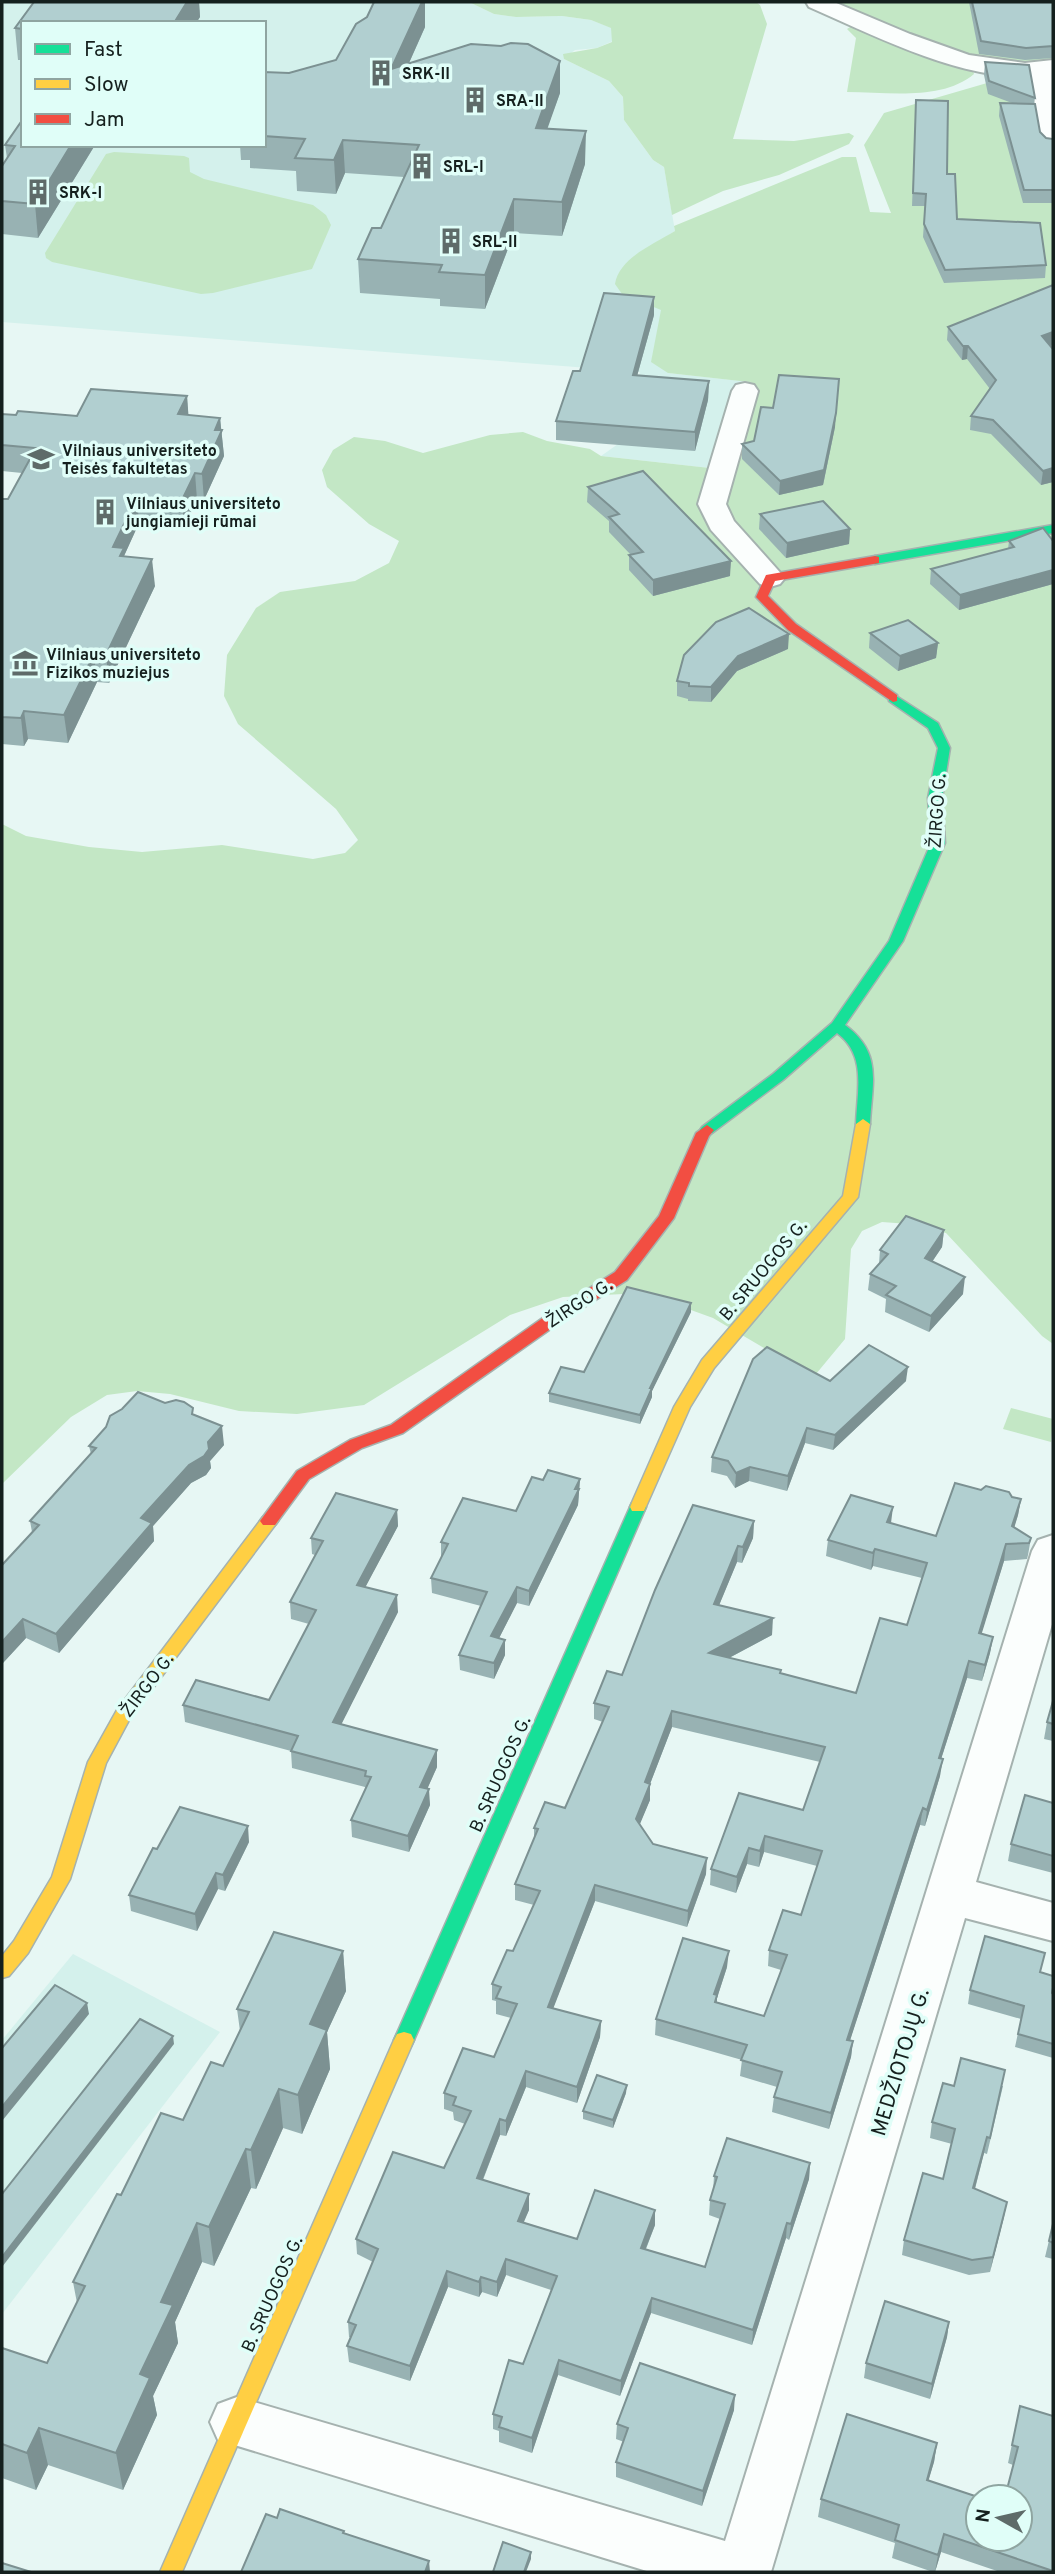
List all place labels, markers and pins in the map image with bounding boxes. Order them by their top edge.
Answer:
building icon: SRK-II [366,58,396,88]
place label: SRK-II [402,65,450,85]
building icon: SRA-II [460,85,490,115]
place label: SRA-II [496,92,544,112]
building icon: SRL-I [407,151,437,181]
place label: SRL-I [443,158,484,178]
building icon: SRK-I [23,177,53,207]
place label: SRK-I [59,184,102,204]
building icon: SRL-II [436,226,466,256]
place label: SRL-II [472,233,518,253]
place label: Vilniaus universiteto Teisės fakultetas [62,442,217,480]
school or university icon: Vilniaus universiteto Teisės fakultetas [26,444,56,474]
place label: Vilniaus universiteto jungiamieji rūmai [125,495,281,533]
building icon: Vilniaus universiteto jungiamieji rūmai [90,497,120,527]
place label: Vilniaus universiteto Fizikos muziejus [46,646,201,684]
museum icon: Vilniaus universiteto Fizikos muziejus [10,648,40,678]

